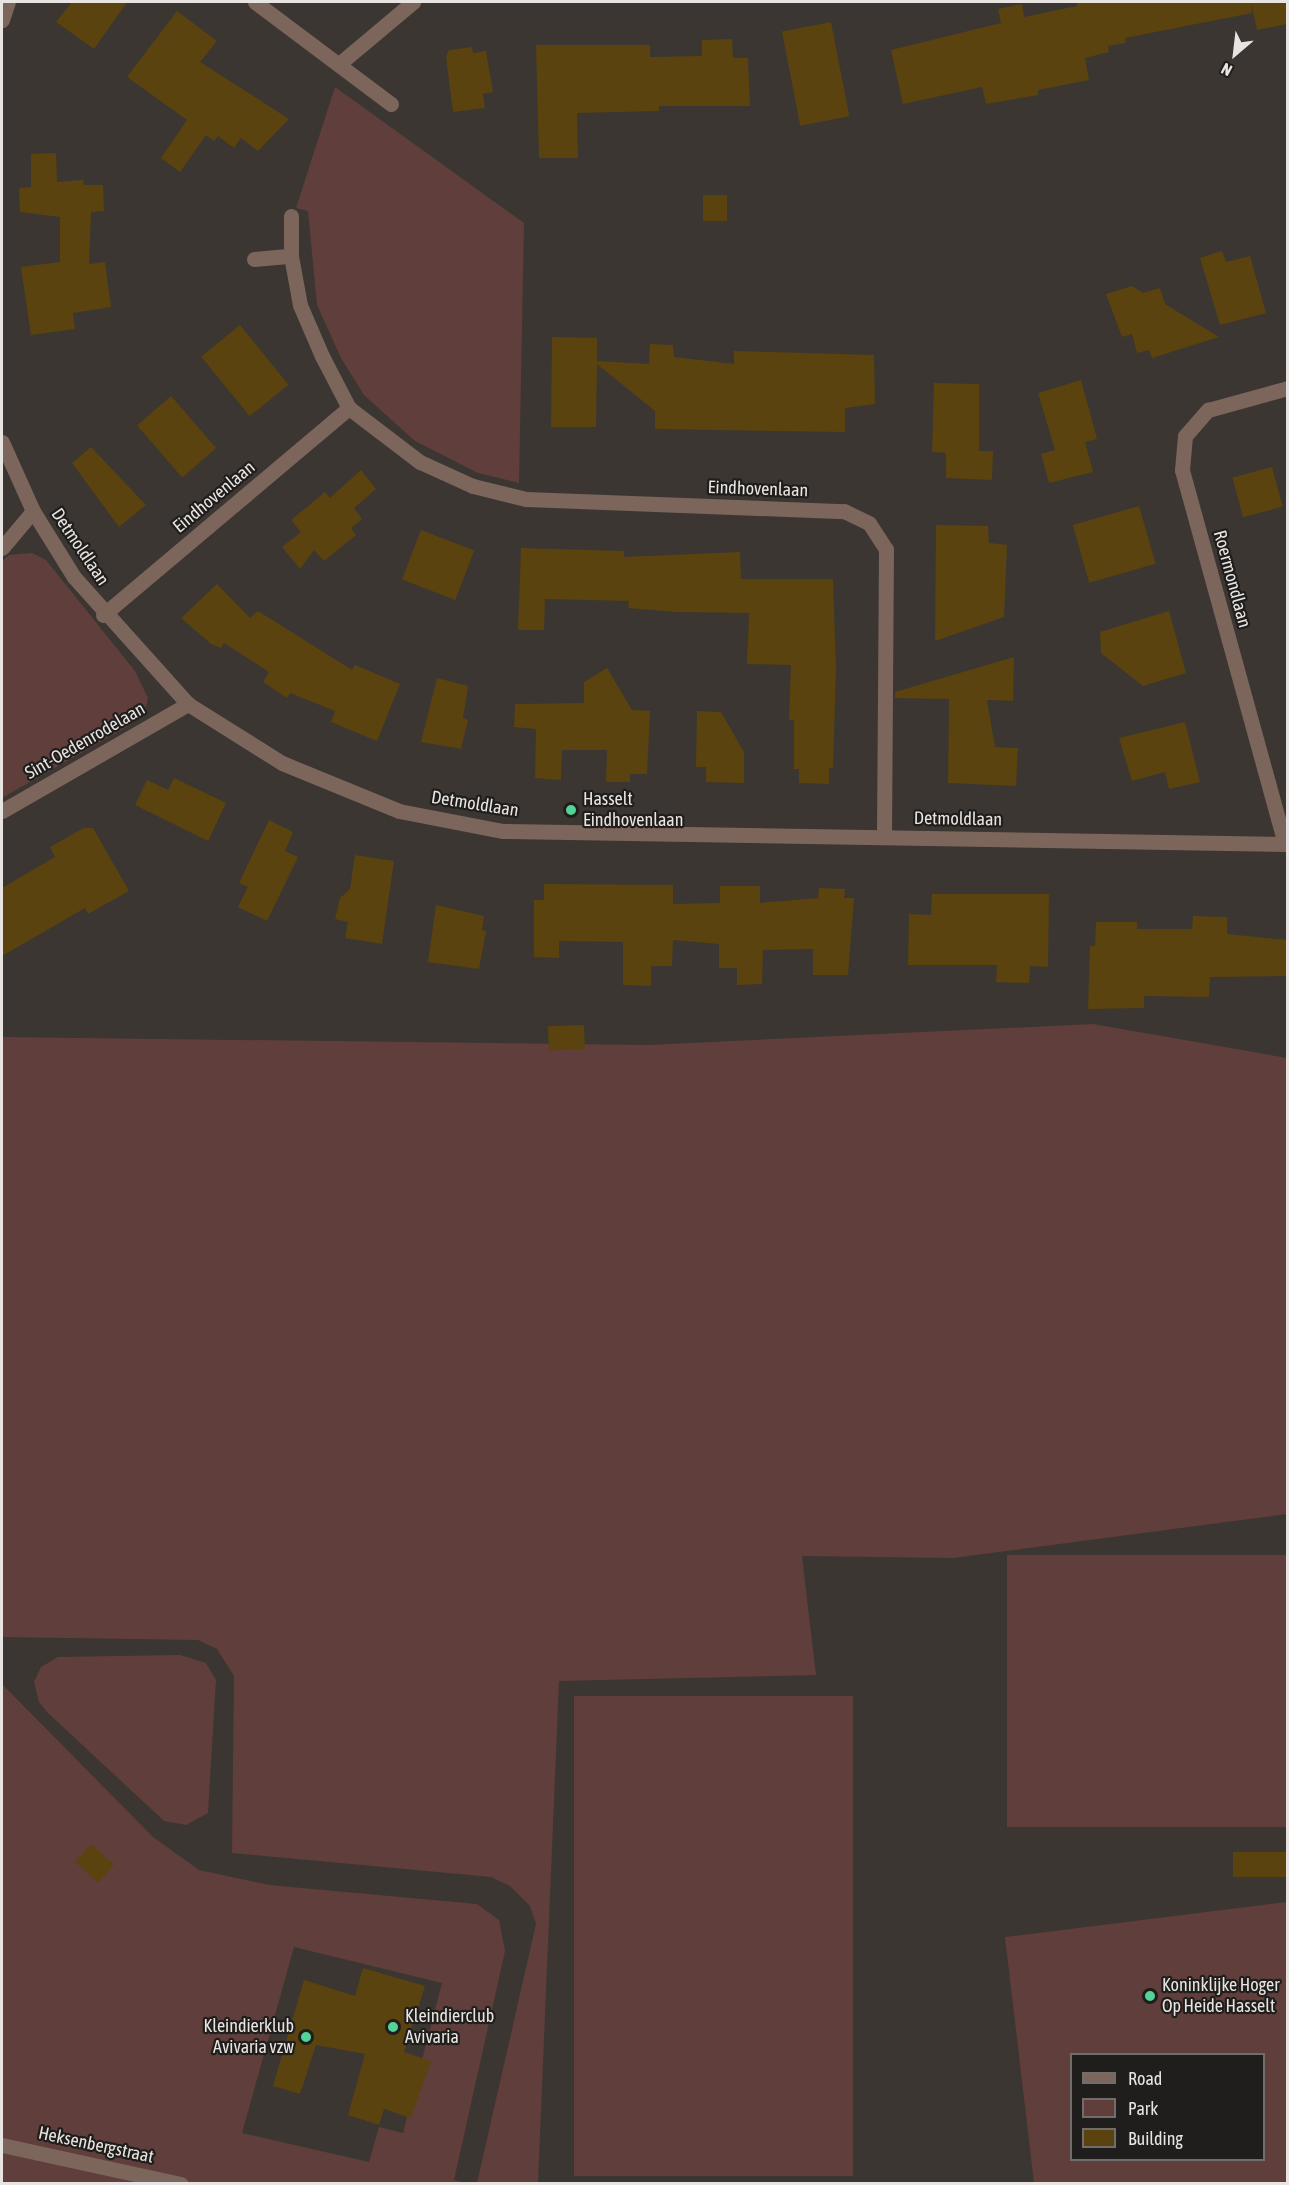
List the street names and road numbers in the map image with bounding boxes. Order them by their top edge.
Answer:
street label: Eindhovenlaan [169,456,259,538]
street label: Eindhovenlaan [707,476,809,502]
street label: Detmoldlaan [46,504,114,590]
street label: Roermondlaan [1209,528,1255,630]
street label: Sint-Oedenrodelaan [21,698,149,784]
street label: Detmoldlaan [430,786,520,822]
street label: Detmoldlaan [914,807,1002,831]
street label: Heksenbergstraat [36,2122,156,2168]

